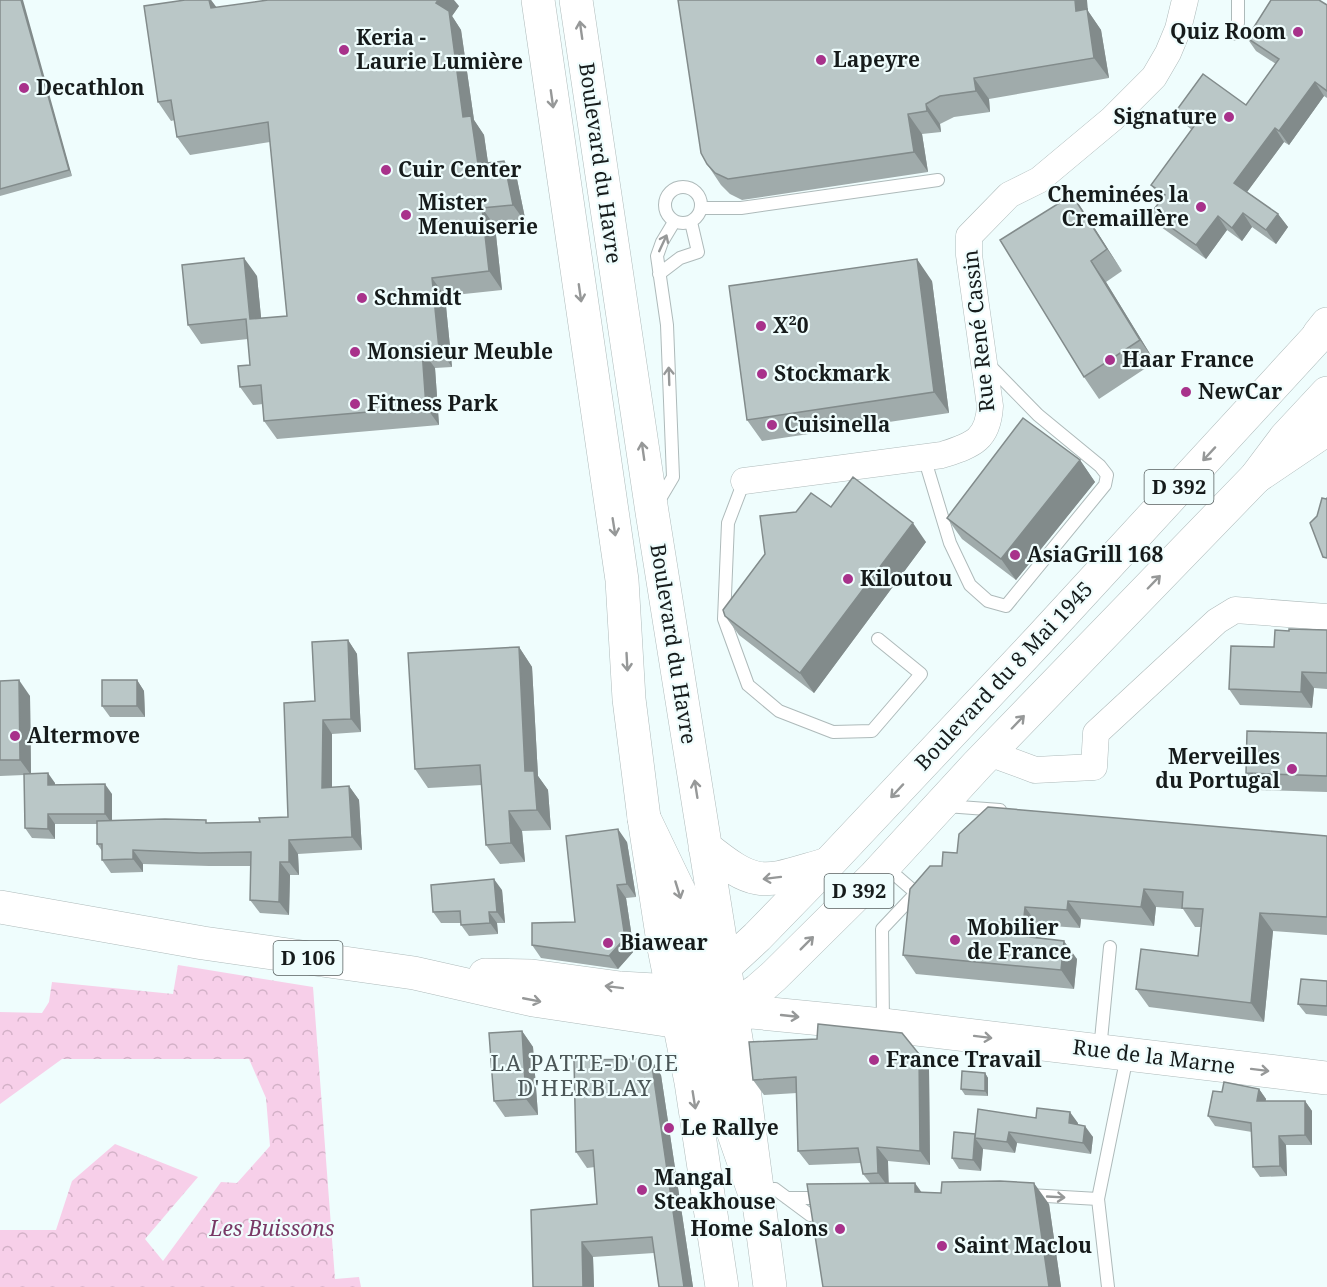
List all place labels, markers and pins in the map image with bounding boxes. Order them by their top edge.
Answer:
place label: Quiz Room [1170,17,1286,45]
place label: Keria - Laurie Lumière [356,23,523,75]
marker: Quiz Room [1291,25,1305,39]
marker: Keria - Laurie Lumière [337,43,351,57]
place label: Lapeyre [833,45,920,73]
marker: Lapeyre [814,53,828,67]
place label: Decathlon [36,73,145,101]
marker: Decathlon [17,81,31,95]
place label: Signature [1114,102,1217,130]
marker: Signature [1222,110,1236,124]
place label: Cuir Center [398,155,521,183]
marker: Cuir Center [379,163,393,177]
place label: Cheminées la Cremaillère [1047,180,1189,232]
place label: Mister Menuiserie [418,188,538,240]
marker: Cheminées la Cremaillère [1194,200,1208,214]
marker: Mister Menuiserie [399,208,413,222]
place label: Schmidt [374,283,462,311]
marker: Schmidt [355,291,369,305]
place label: X²0 [773,311,809,339]
marker: X²0 [754,319,768,333]
place label: Monsieur Meuble [367,337,553,365]
marker: Monsieur Meuble [348,345,362,359]
place label: Haar France [1122,345,1254,373]
marker: Haar France [1103,353,1117,367]
place label: Stockmark [774,359,890,387]
marker: Stockmark [755,367,769,381]
place label: NewCar [1198,377,1282,405]
marker: NewCar [1179,385,1193,399]
place label: Fitness Park [367,389,499,417]
marker: Fitness Park [348,397,362,411]
place label: Cuisinella [784,410,890,438]
marker: Cuisinella [765,418,779,432]
place label: AsiaGrill 168 [1027,540,1163,568]
marker: AsiaGrill 168 [1008,548,1022,562]
place label: Kiloutou [860,564,953,592]
marker: Kiloutou [841,572,855,586]
place label: Altermove [27,721,140,749]
marker: Altermove [8,729,22,743]
place label: Merveilles du Portugal [1155,742,1281,794]
marker: Merveilles du Portugal [1285,762,1299,776]
place label: Mobilier de France [967,913,1071,965]
place label: Biawear [620,928,708,956]
marker: Mobilier de France [948,933,962,947]
marker: Biawear [601,936,615,950]
place label: France Travail [886,1045,1042,1073]
marker: France Travail [867,1053,881,1067]
place label: Le Rallye [681,1113,779,1141]
marker: Le Rallye [662,1121,676,1135]
place label: Mangal Steakhouse [654,1163,776,1215]
marker: Mangal Steakhouse [635,1183,649,1197]
place label: Home Salons [691,1214,828,1242]
marker: Home Salons [833,1222,847,1236]
place label: Saint Maclou [954,1231,1092,1259]
marker: Saint Maclou [935,1239,949,1253]

